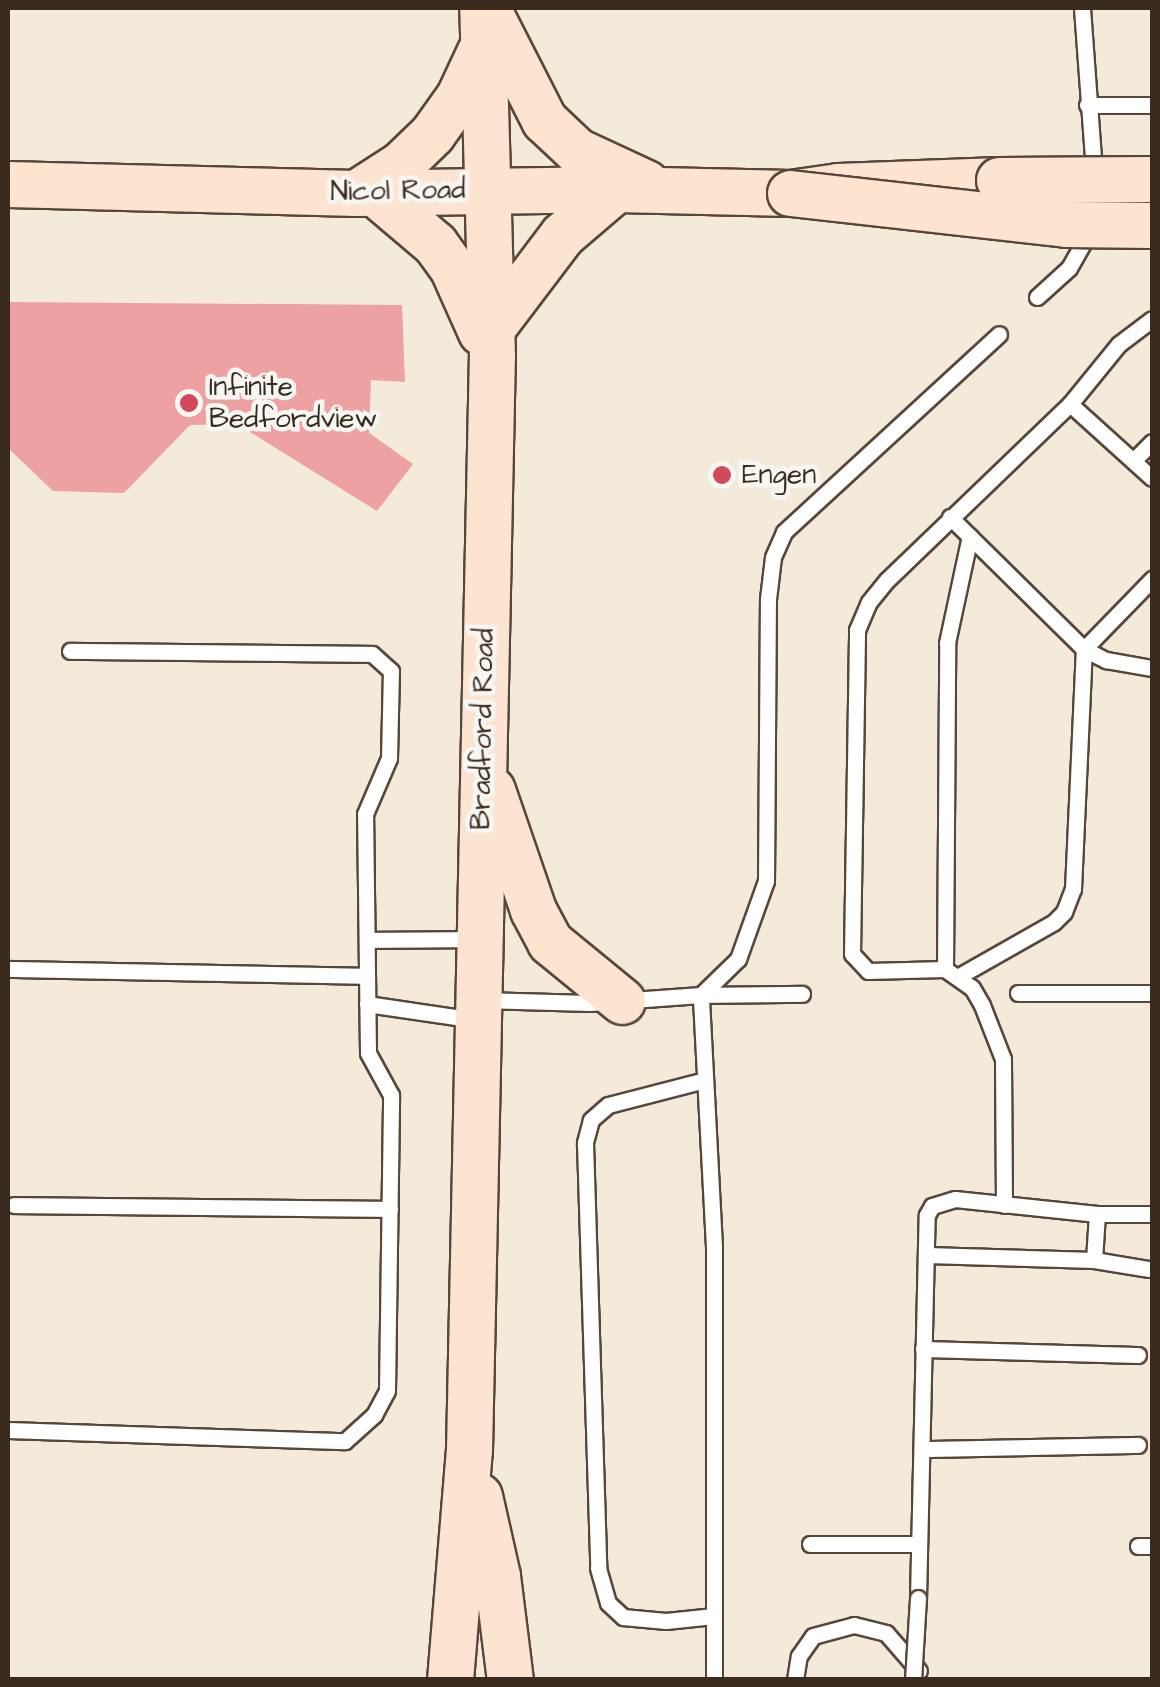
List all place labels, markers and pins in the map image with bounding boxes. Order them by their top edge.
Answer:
place label: Infinite Bedfordview [209,370,377,436]
marker: Infinite Bedfordview [178,392,200,414]
place label: Engen [742,458,816,492]
marker: Engen [711,464,733,486]

